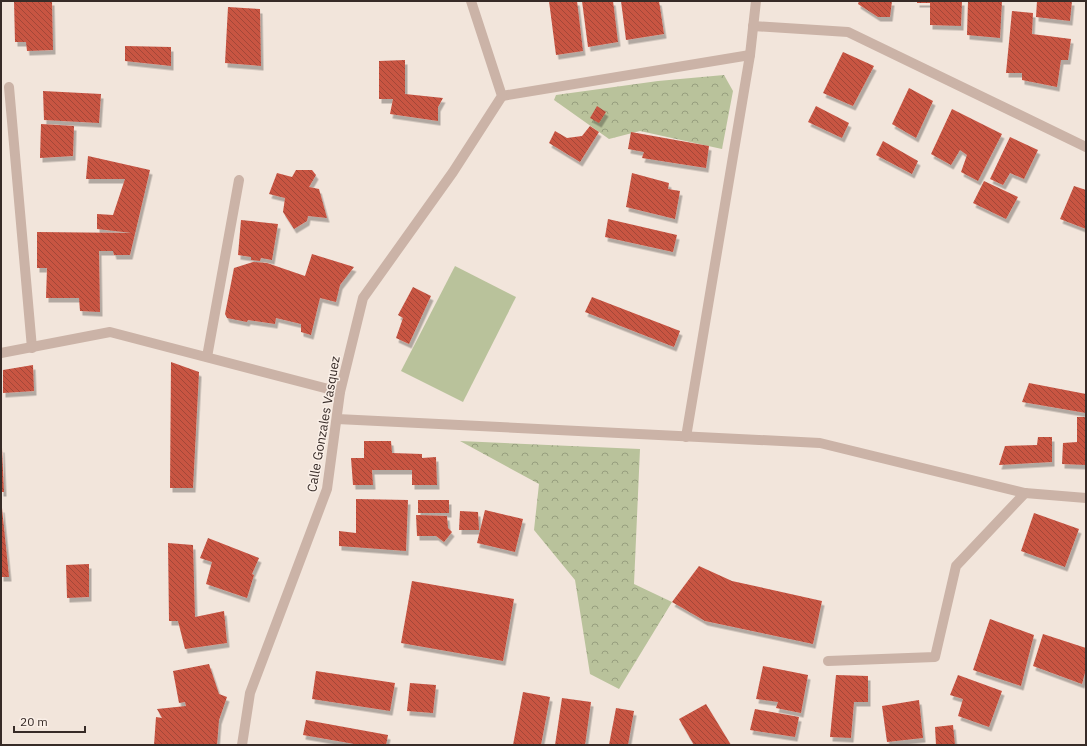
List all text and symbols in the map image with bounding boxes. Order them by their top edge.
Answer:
street label: Calle Gonzales Vasquez [303,355,344,493]
scale bar [14,708,85,734]
text: 20 m [20,714,48,729]

